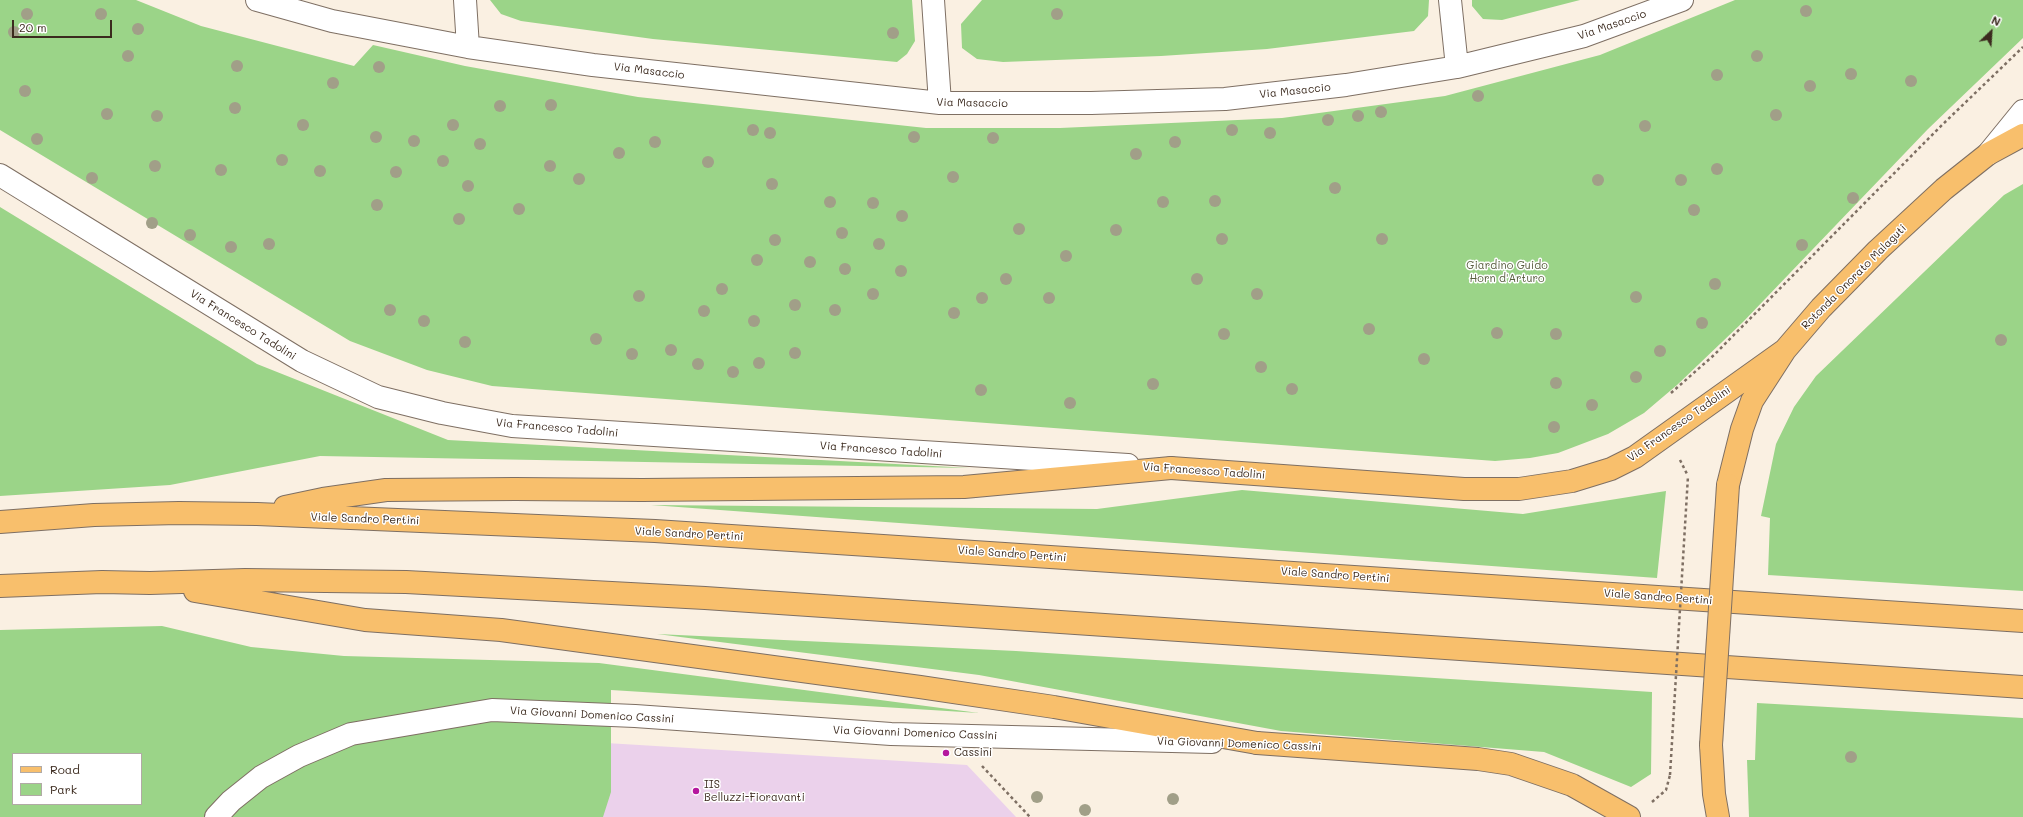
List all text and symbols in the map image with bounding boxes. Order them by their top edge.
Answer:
street label: Via Masaccio [1576,7,1648,43]
scale bar [14,12,114,38]
north arrow [1971,12,2011,52]
text: N [1989,12,2003,29]
text: 20 m [19,19,47,35]
street label: Via Masaccio [613,60,685,82]
street label: Via Masaccio [1259,81,1331,101]
street label: Via Masaccio [936,96,1008,110]
street label: Rotonda Onorato Malaguti [1799,222,1909,332]
park label: Giardino Guido Horn d'Arturo [1466,259,1548,285]
street label: Via Francesco Tadolini [188,287,298,363]
street label: Via Francesco Tadolini [1625,383,1733,465]
street label: Via Francesco Tadolini [495,416,619,440]
street label: Via Francesco Tadolini [819,439,943,461]
street label: Via Francesco Tadolini [1142,460,1266,482]
street label: Viale Sandro Pertini [310,511,420,527]
street label: Viale Sandro Pertini [634,525,744,543]
street label: Viale Sandro Pertini [957,544,1067,564]
street label: Viale Sandro Pertini [1280,565,1390,585]
street label: Viale Sandro Pertini [1603,587,1713,607]
street label: Via Giovanni Domenico Cassini [510,704,674,726]
street label: Via Giovanni Domenico Cassini [833,724,997,742]
street label: Via Giovanni Domenico Cassini [1157,735,1321,753]
place label: Cassini [954,746,992,760]
marker: Cassini [941,748,951,758]
legend [12,753,142,805]
text: Road [50,761,80,777]
place label: IIS Belluzzi-Fioravanti [704,778,805,804]
text: Park [50,781,77,797]
marker: IIS Belluzzi-Fioravanti [691,786,701,796]

